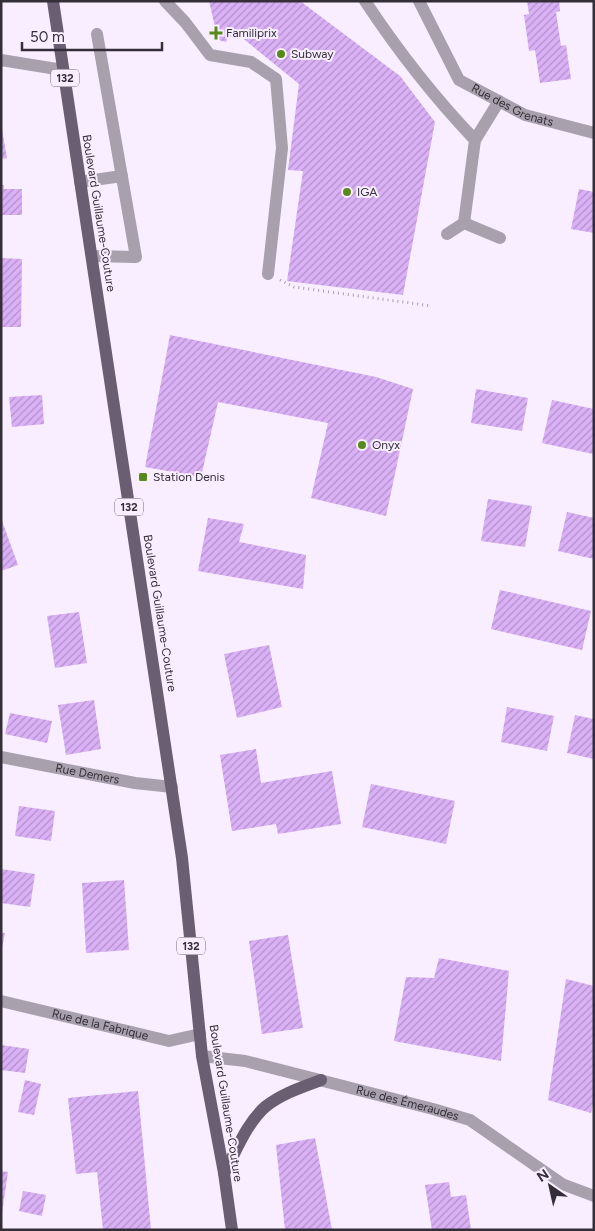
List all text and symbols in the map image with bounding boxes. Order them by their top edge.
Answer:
scale bar [22,20,162,52]
place label: Familiprix [226,26,277,40]
marker: Familiprix [210,27,222,39]
text: 50 m [30,28,65,46]
place label: Subway [291,47,334,61]
marker: Subway [275,48,287,60]
road number: 132 [51,70,79,86]
street label: Rue des Grenats [469,81,555,129]
street label: Boulevard Guillaume-Couture [80,133,118,293]
place label: IGA [357,185,377,199]
marker: IGA [341,186,353,198]
place label: Onyx [372,438,400,452]
marker: Onyx [356,439,368,451]
place label: Station Denis [153,470,225,484]
marker: Station Denis [137,471,149,483]
road number: 132 [115,498,143,516]
street label: Boulevard Guillaume-Couture [141,533,179,693]
street label: Rue Demers [54,761,121,787]
road number: 132 [177,938,205,954]
street label: Rue de la Fabrique [51,1006,150,1043]
street label: Boulevard Guillaume-Couture [207,1023,245,1183]
street label: Rue des Émeraudes [354,1083,461,1123]
north arrow [525,1161,575,1211]
text: N [534,1166,552,1186]

